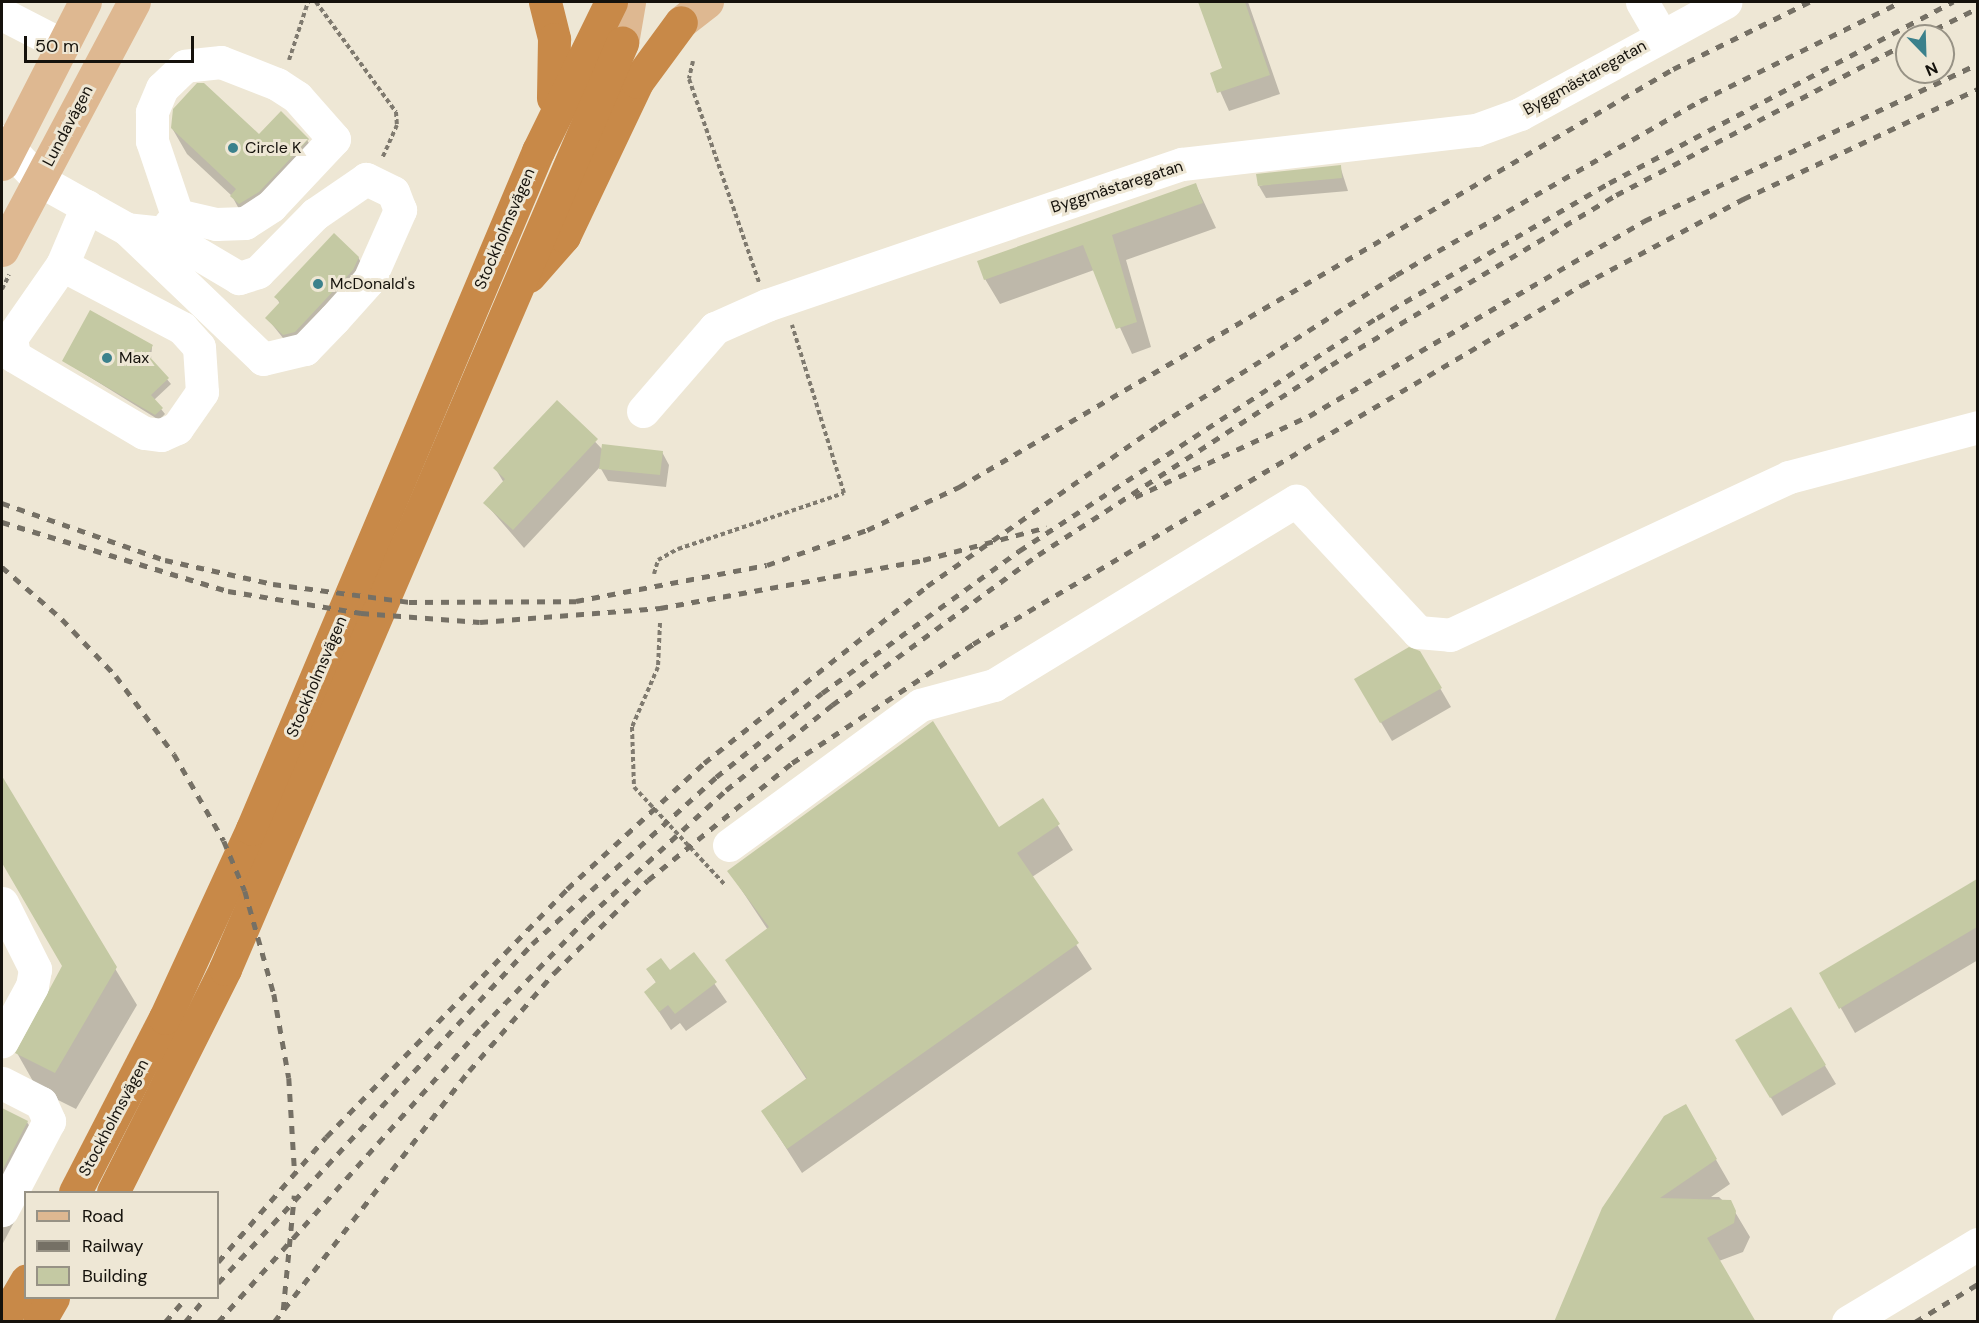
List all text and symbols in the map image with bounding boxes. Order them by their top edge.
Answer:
scale bar [27,24,196,62]
north arrow [1895,24,1955,84]
text: 50 m [35,34,79,58]
street label: Byggmästaregatan [1520,36,1650,120]
text: N [1922,57,1941,81]
street label: Lundavägen [39,82,97,170]
place label: Circle K [245,138,301,158]
marker: Circle K [226,141,240,155]
street label: Byggmästaregatan [1049,157,1185,217]
street label: Stockholmsvägen [471,166,539,292]
place label: McDonald's [330,274,415,294]
marker: McDonald's [311,277,325,291]
place label: Max [119,348,149,368]
marker: Max [100,351,114,365]
street label: Stockholmsvägen [283,614,351,740]
street label: Stockholmsvägen [75,1056,153,1180]
legend [24,1191,219,1299]
text: Road [82,1204,124,1228]
text: Railway [82,1234,144,1258]
text: Building [82,1264,147,1288]

